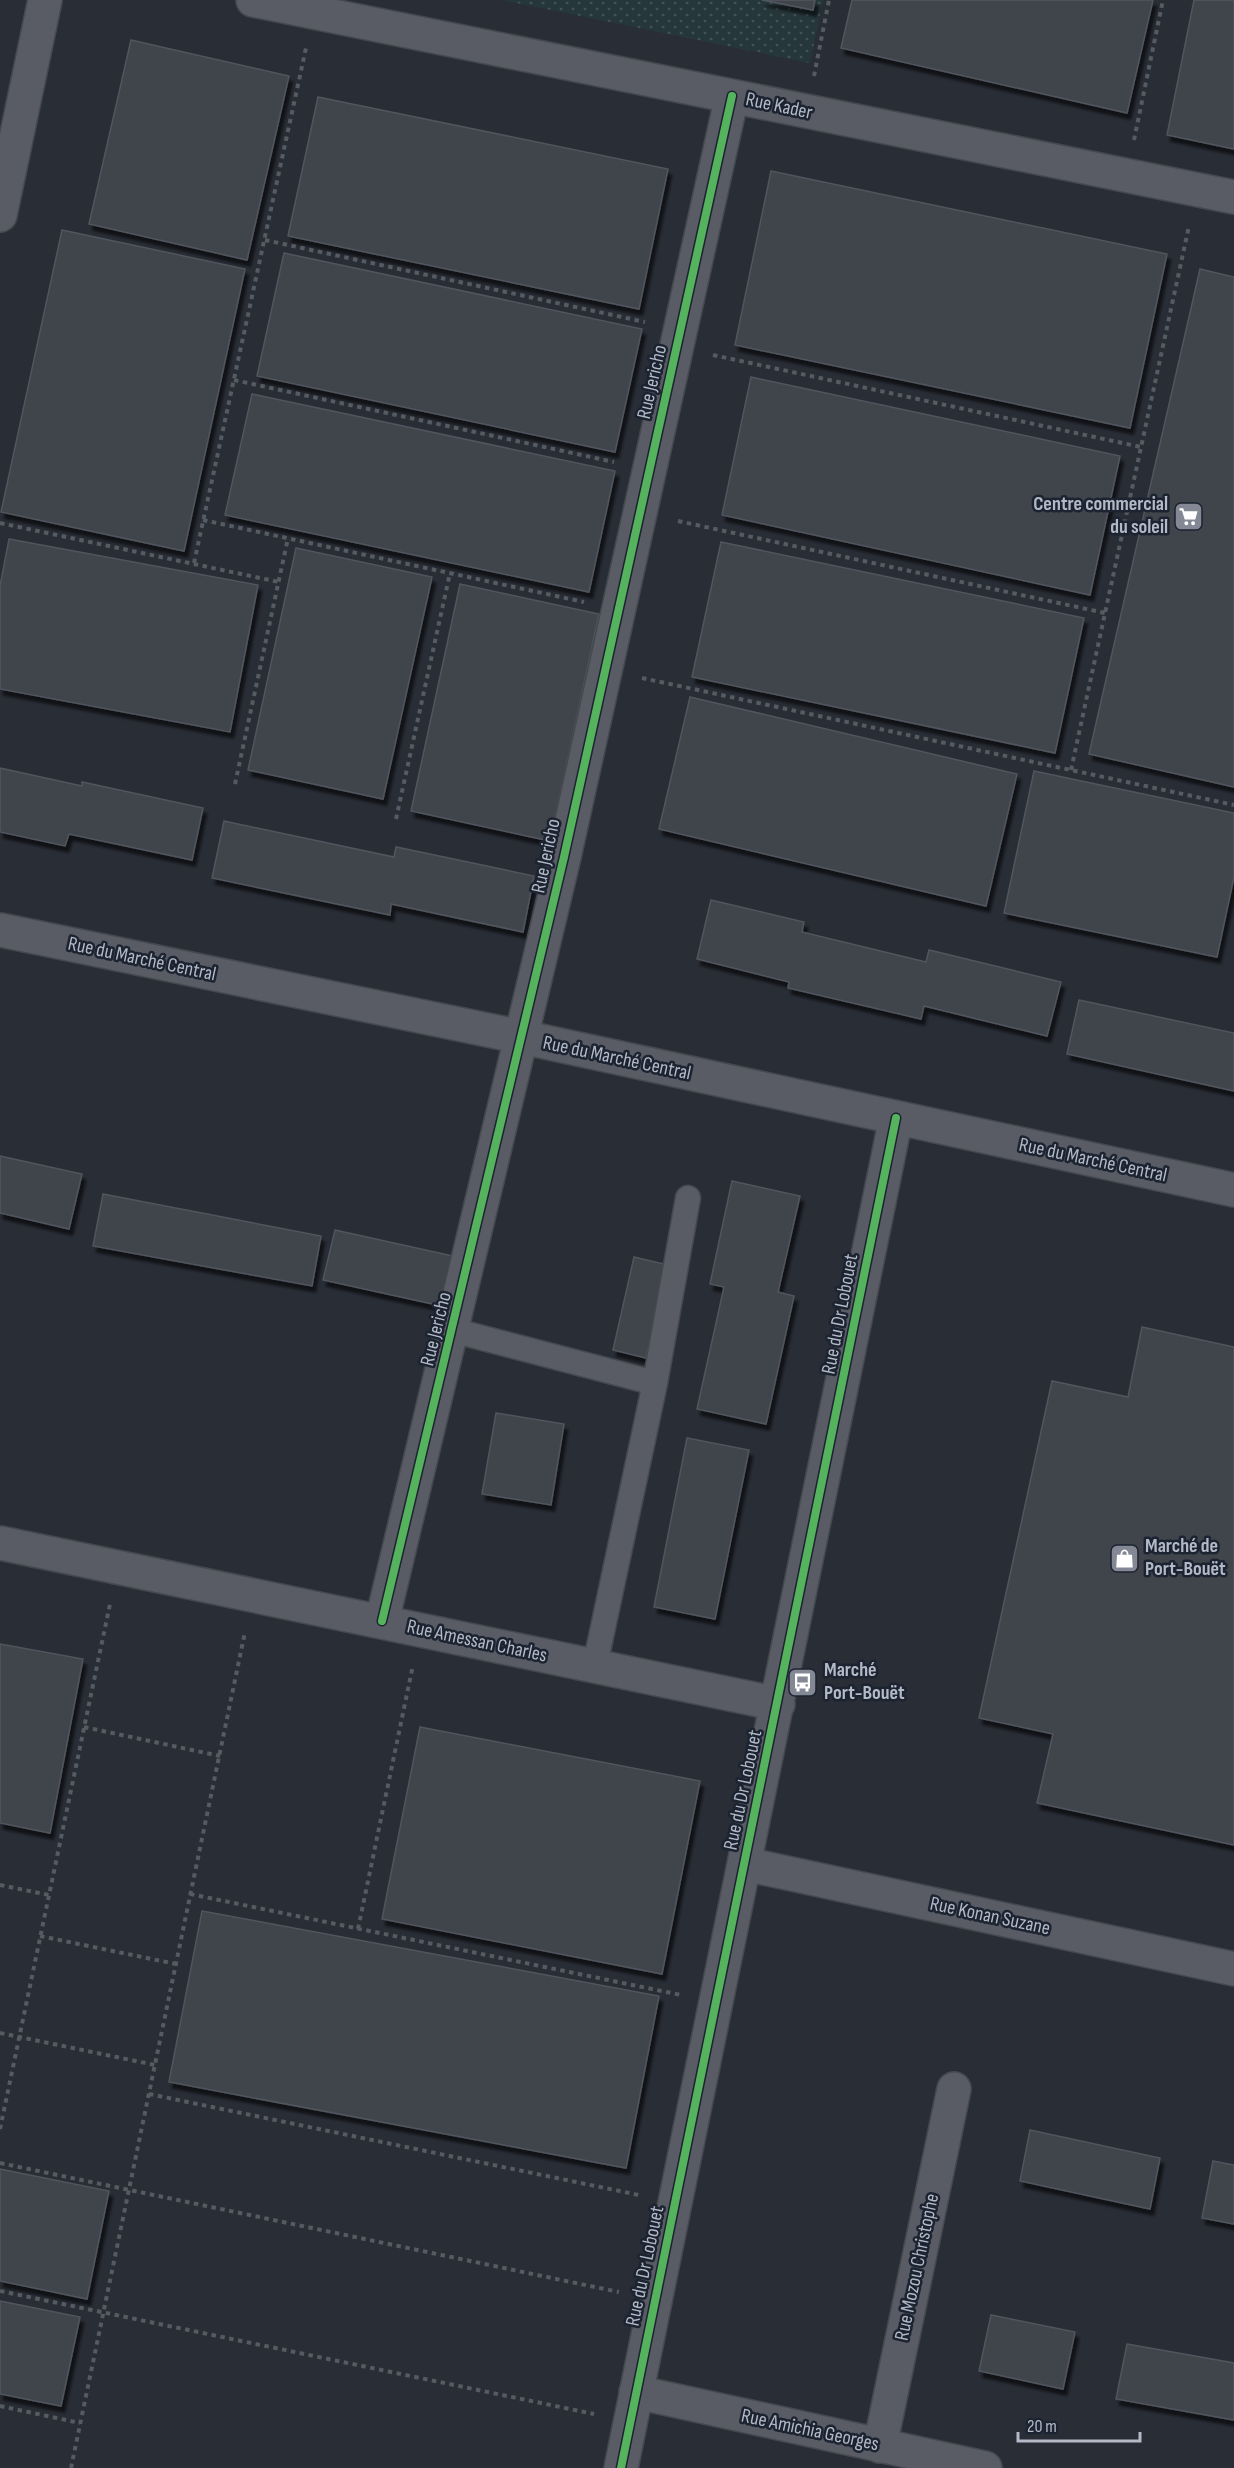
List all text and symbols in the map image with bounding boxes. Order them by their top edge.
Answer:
street label: Rue Kader [743,87,815,125]
street label: Rue Jericho [632,343,672,421]
place label: Centre commercial du soleil [1033,492,1168,539]
supermarket icon: Centre commercial du soleil [1173,500,1205,532]
street label: Rue Jericho [526,817,566,895]
street label: Rue du Marché Central [66,932,218,986]
street label: Rue du Marché Central [541,1031,693,1085]
street label: Rue du Marché Central [1017,1133,1169,1187]
street label: Rue du Dr Lobouet [817,1252,863,1376]
street label: Rue Jericho [415,1290,457,1368]
place label: Marché de Port-Bouët [1145,1534,1226,1581]
shop icon: Marché de Port-Bouët [1108,1542,1140,1574]
street label: Rue Amessan Charles [405,1614,549,1668]
place label: Marché Port-Bouët [824,1658,905,1705]
bus stop icon: Marché Port-Bouët [787,1666,819,1698]
street label: Rue du Dr Lobouet [719,1728,767,1852]
street label: Rue Konan Suzane [928,1892,1052,1940]
street label: Rue Mozou Christophe [890,2191,944,2343]
street label: Rue du Dr Lobouet [621,2204,669,2328]
street label: Rue Amichia Georges [739,2404,881,2456]
scale bar [1018,2405,1140,2443]
text: 20 m [1027,2416,1057,2437]

